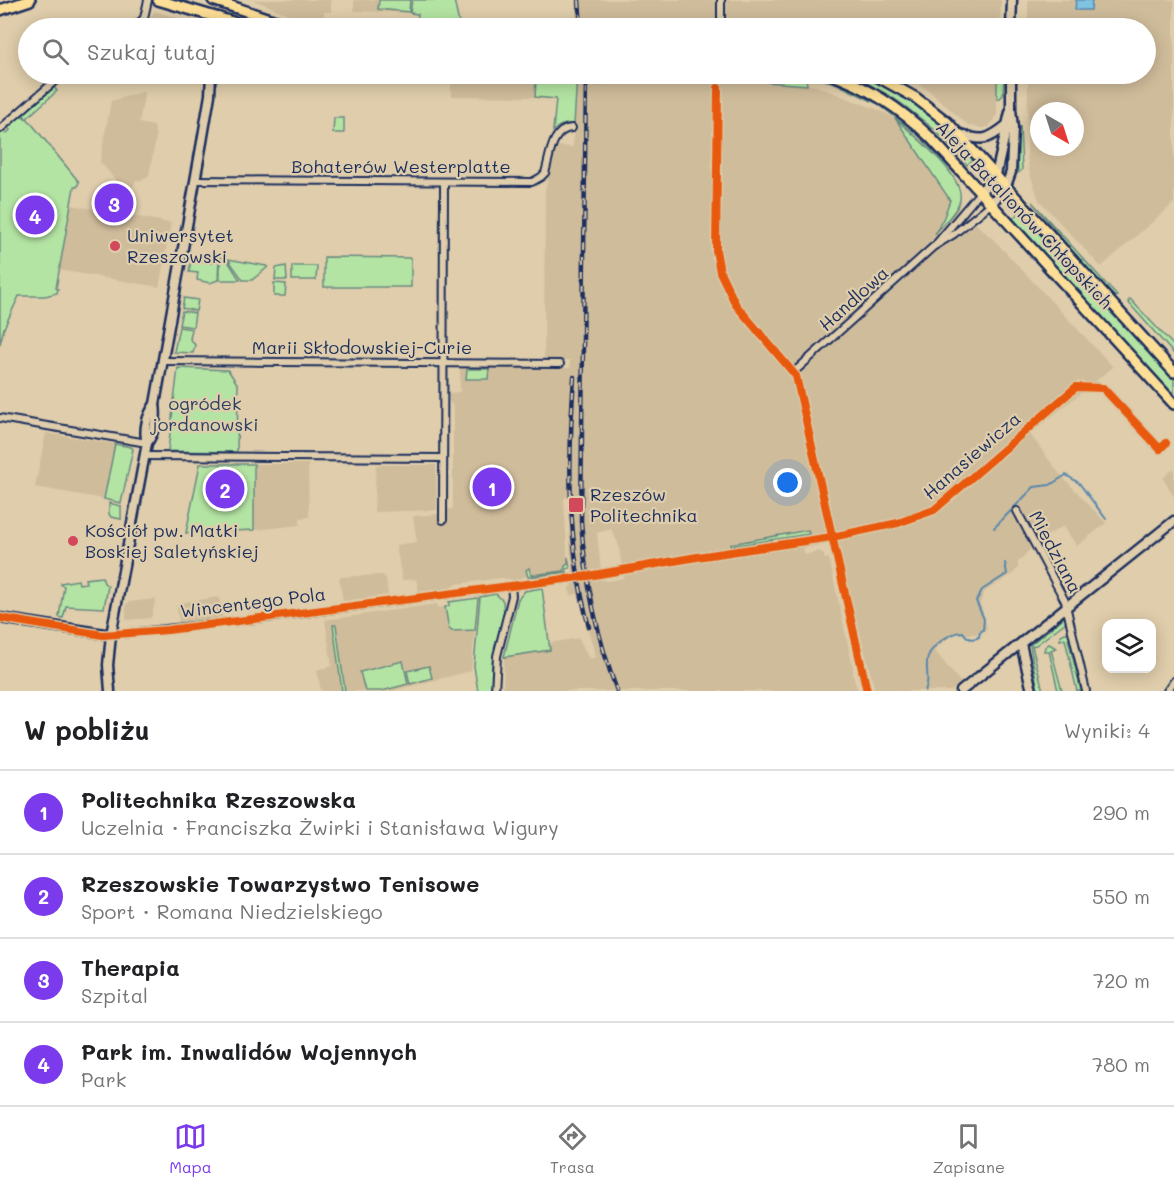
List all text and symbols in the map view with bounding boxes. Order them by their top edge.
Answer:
search box [18,18,1156,84]
icon: search [39,35,72,68]
text: Szukaj tutaj [87,37,216,66]
north arrow [1030,102,1084,156]
street label: Aleja Batalionów Chłopskich [931,115,1118,313]
street label: Bohaterów Westerplatte [291,154,511,178]
pin: 3 [94,180,134,226]
pin: 4 [15,192,54,238]
place label: Uniwersytet Rzeszowski [127,223,234,268]
marker: Uniwersytet Rzeszowski [108,239,122,253]
street label: Handlowa [813,261,893,336]
street label: Marii Skłodowskiej-Curie [252,335,472,359]
park label: ogródek jordanowski [150,391,258,436]
street label: Hanasiewicza [917,406,1025,504]
pin: 1 [472,464,512,510]
pin: 2 [206,466,244,512]
your location [773,468,802,497]
place label: Rzeszów Politechnika [590,482,698,527]
marker: Rzeszów Politechnika [567,496,585,514]
street label: Miedziana [1024,506,1088,597]
place label: Kościół pw. Matki Boskiej Saletyńskiej [85,518,259,563]
marker: Kościół pw. Matki Boskiej Saletyńskiej [66,534,80,548]
street label: Wincentego Pola [179,581,327,623]
map controls [1102,619,1156,673]
button: layers [1102,619,1156,673]
text: W pobliżu [24,713,150,747]
text: Wyniki: 4 [1064,717,1150,743]
text: Politechnika Rzeszowska [81,785,356,814]
text: 1 [39,799,48,825]
text: 290 m [1092,799,1150,825]
text: Uczelnia · Franciszka Żwirki i Stanisława Wigury [81,814,559,840]
text: Rzeszowskie Towarzystwo Tenisowe [81,869,479,898]
text: 2 [38,883,49,909]
text: 550 m [1092,883,1150,909]
text: Sport · Romana Niedzielskiego [81,898,383,924]
text: Therapia [81,953,180,982]
text: 3 [38,967,50,993]
text: 720 m [1093,967,1150,993]
text: Szpital [81,982,148,1008]
text: Park im. Inwalidów Wojennych [81,1037,417,1066]
text: 4 [37,1051,50,1077]
text: 780 m [1092,1051,1150,1077]
text: Park [81,1066,126,1092]
tab: Mapa [169,1120,212,1177]
tab: Trasa [550,1120,595,1177]
tab: Zapisane [933,1120,1005,1177]

